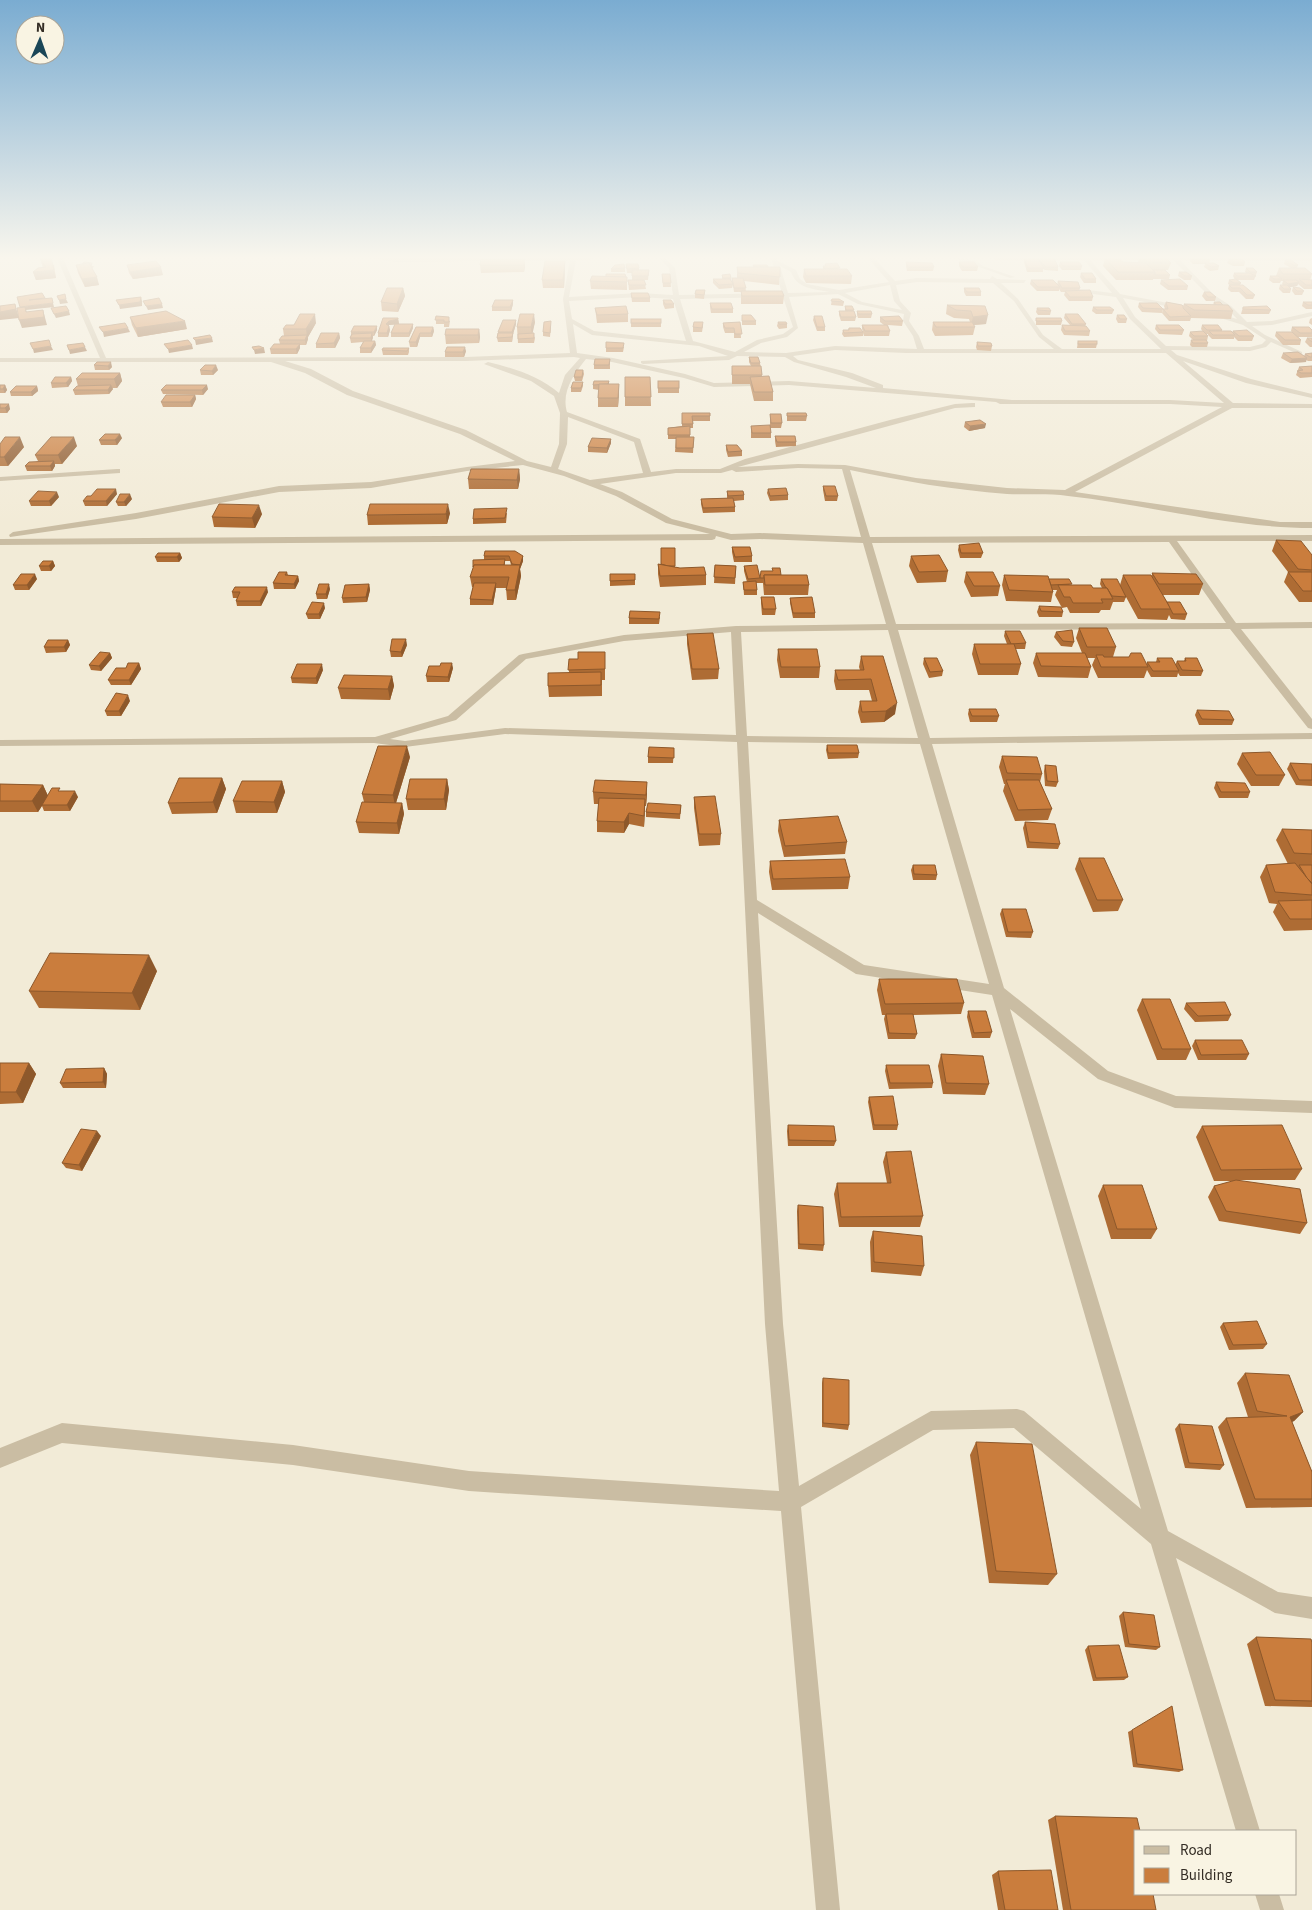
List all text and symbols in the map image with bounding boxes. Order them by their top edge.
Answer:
north arrow [15,15,65,65]
text: N [35,18,45,38]
legend [1134,1830,1297,1895]
text: Road [1180,1840,1212,1861]
text: Building [1180,1865,1233,1886]

